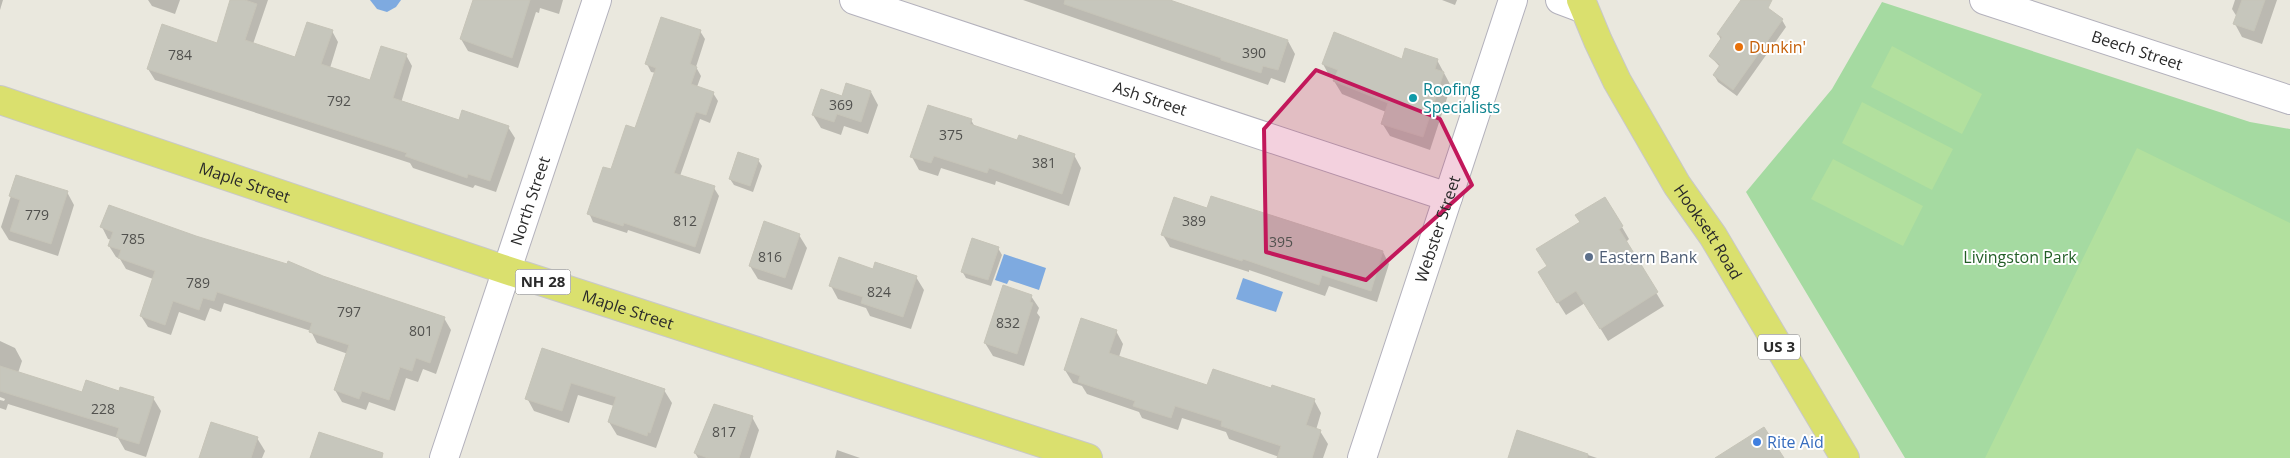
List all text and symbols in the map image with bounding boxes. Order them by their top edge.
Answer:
street label: Beech Street [2089,25,2186,75]
place label: Dunkin' [1749,36,1806,58]
marker: Dunkin' [1733,41,1745,53]
house number: 390 [1242,43,1266,62]
house number: 784 [168,45,192,64]
street label: Ash Street [1110,76,1190,121]
place label: Roofing Specialists [1423,78,1500,118]
house number: 792 [327,91,351,110]
marker: Roofing Specialists [1407,92,1419,104]
house number: 369 [829,95,853,114]
house number: 375 [939,125,963,144]
street label: North Street [505,153,555,248]
house number: 381 [1032,153,1056,172]
street label: Maple Street [196,157,293,208]
street label: Webster Street [1410,173,1465,285]
street label: Hooksett Road [1669,180,1747,284]
house number: 779 [25,205,49,224]
house number: 812 [673,211,697,230]
house number: 389 [1182,211,1206,230]
house number: 785 [121,229,145,248]
house number: 395 [1269,232,1293,251]
place label: Eastern Bank [1599,246,1698,268]
park label: Livingston Park [1963,246,2077,268]
house number: 816 [758,247,782,266]
marker: Eastern Bank [1583,251,1595,263]
road number: NH 28 [516,270,570,294]
house number: 789 [186,273,210,292]
house number: 824 [867,282,891,301]
street label: Maple Street [579,284,677,335]
house number: 797 [337,302,361,321]
house number: 832 [996,313,1020,332]
house number: 801 [409,321,433,340]
road number: US 3 [1758,334,1800,360]
house number: 228 [91,399,115,418]
house number: 817 [712,422,736,441]
place label: Rite Aid [1767,431,1824,453]
marker: Rite Aid [1751,436,1763,448]

